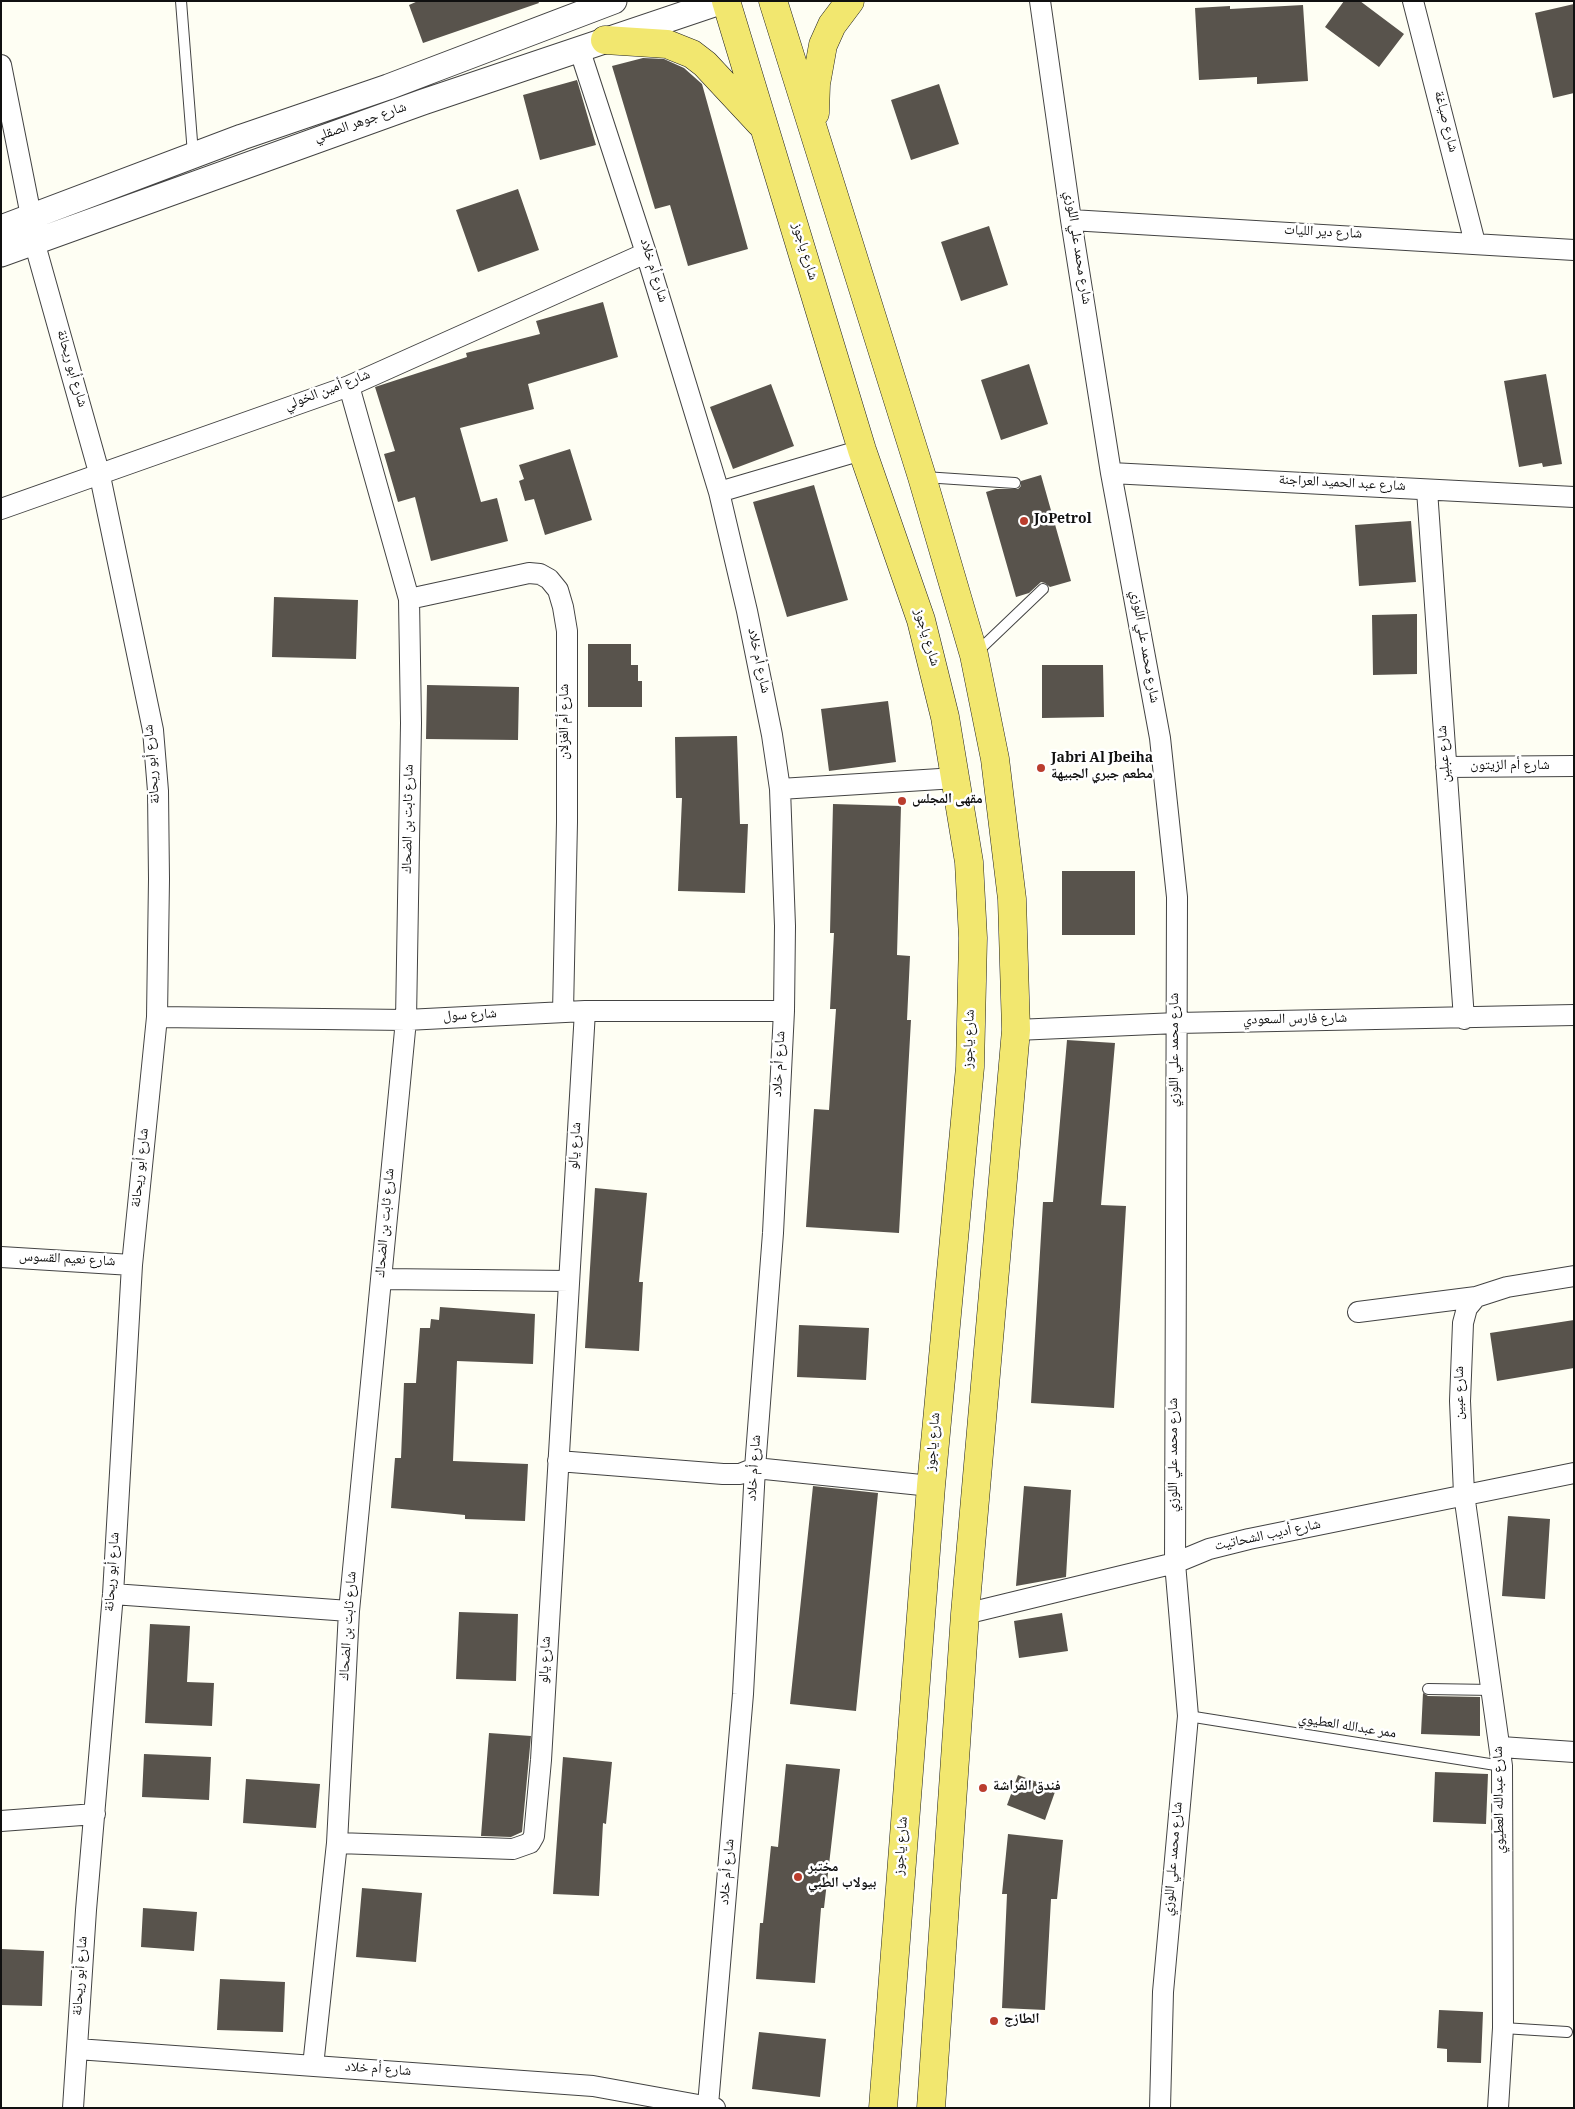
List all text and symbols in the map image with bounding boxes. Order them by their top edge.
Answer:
street label: شارع صياغة [1428,90,1460,154]
street label: شارع جوهر الصقلي [313,100,409,148]
street label: شارع محمد علي اللوزي [1059,190,1093,306]
street label: شارع ياجوز [786,221,820,283]
street label: شارع دير الليات [1284,224,1362,244]
street label: شارع أم خلاد [634,237,670,305]
street label: شارع أبو ريحانة [51,328,89,410]
street label: شارع أمين الخولي [283,368,373,416]
street label: شارع عبد الحميد العراجنة [1278,473,1406,497]
place label: JoPetrol [1034,513,1092,529]
marker: JoPetrol [1018,515,1030,527]
street label: شارع محمد علي اللوزي [1125,589,1161,705]
street label: شارع ياجوز [908,607,942,669]
street label: شارع أم خلاد [742,627,772,695]
street label: شارع أم الغزلان [558,684,574,760]
street label: شارع أبو ريحانة [142,724,166,804]
street label: شارع عبلين [1436,725,1456,783]
place label: Jabri Al Jbeiha مطعم جبري الجبيهة [1051,752,1153,784]
street label: شارع أم الزيتون [1470,759,1550,775]
marker: Jabri Al Jbeiha مطعم جبري الجبيهة [1035,762,1047,774]
street label: شارع ثابت بن الضحاك [401,764,419,874]
place label: مقهى المجلس [912,793,983,809]
marker: مقهى المجلس [896,795,908,807]
street label: شارع محمد علي اللوزي [1168,993,1184,1107]
street label: شارع سول [443,1007,497,1027]
street label: شارع ياجوز [962,1009,980,1069]
street label: شارع فارس السعودي [1243,1012,1347,1030]
street label: شارع أم خلاد [771,1030,791,1098]
street label: شارع يالو [567,1122,587,1170]
street label: شارع أبو ريحانة [129,1127,155,1209]
street label: شارع ثابت بن الضحاك [374,1168,400,1278]
street label: شارع نعيم القسوس [18,1250,116,1272]
street label: شارع عبين [1453,1366,1469,1420]
street label: شارع محمد علي اللوزي [1167,1398,1183,1512]
street label: شارع ياجوز [924,1412,946,1472]
street label: شارع أم خلاد [745,1434,767,1502]
street label: شارع أديب الشحاتيت [1213,1518,1323,1556]
street label: شارع أبو ريحانة [103,1532,125,1612]
street label: شارع ثابت بن الضحاك [338,1571,362,1681]
street label: شارع يالو [537,1636,557,1684]
street label: ممر عبدالله العطيوي [1297,1712,1397,1744]
street label: شارع عبدالله العطيوي [1492,1746,1510,1854]
place label: فندق الفراشة [993,1780,1061,1796]
marker: فندق الفراشة [977,1782,989,1794]
street label: شارع محمد علي اللوزي [1162,1801,1188,1917]
street label: شارع ياجوز [893,1816,913,1876]
street label: شارع أم خلاد [718,1838,740,1906]
place label: مختبر بيولاب الطبي [808,1861,876,1894]
marker: مختبر بيولاب الطبي [792,1871,804,1883]
street label: شارع أبو ريحانة [71,1936,93,2016]
place label: الطازج [1004,2013,1039,2029]
marker: الطازج [988,2015,1000,2027]
street label: شارع أم خلاد [344,2060,412,2082]

